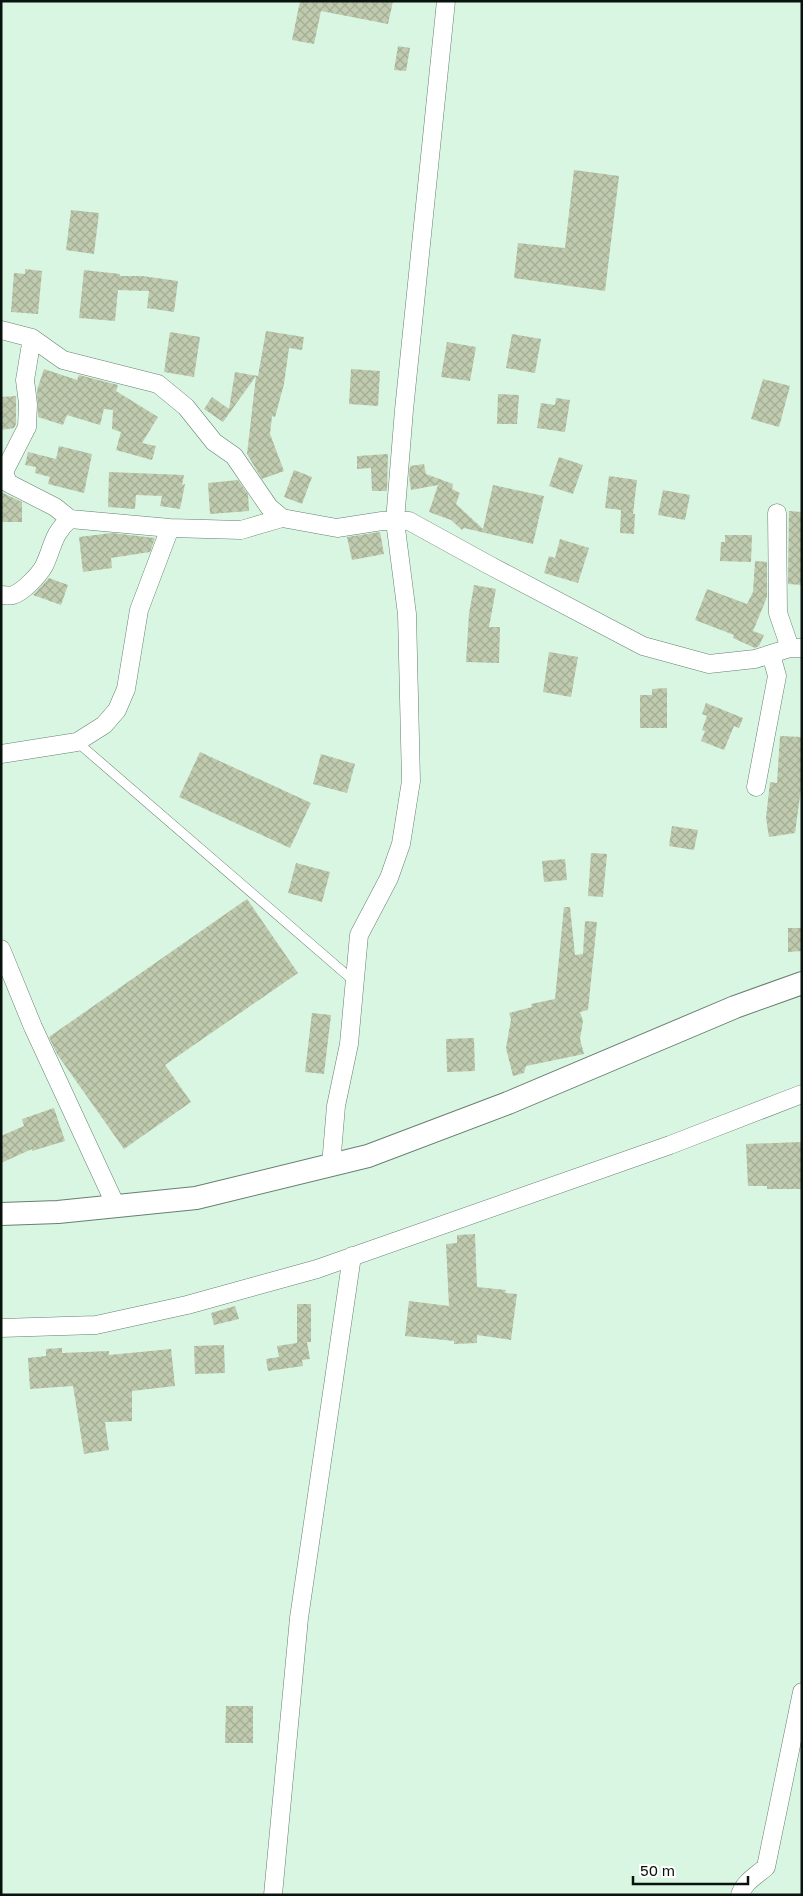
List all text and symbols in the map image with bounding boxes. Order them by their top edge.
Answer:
scale bar [633,1854,748,1886]
text: 50 m [640,1861,675,1879]

